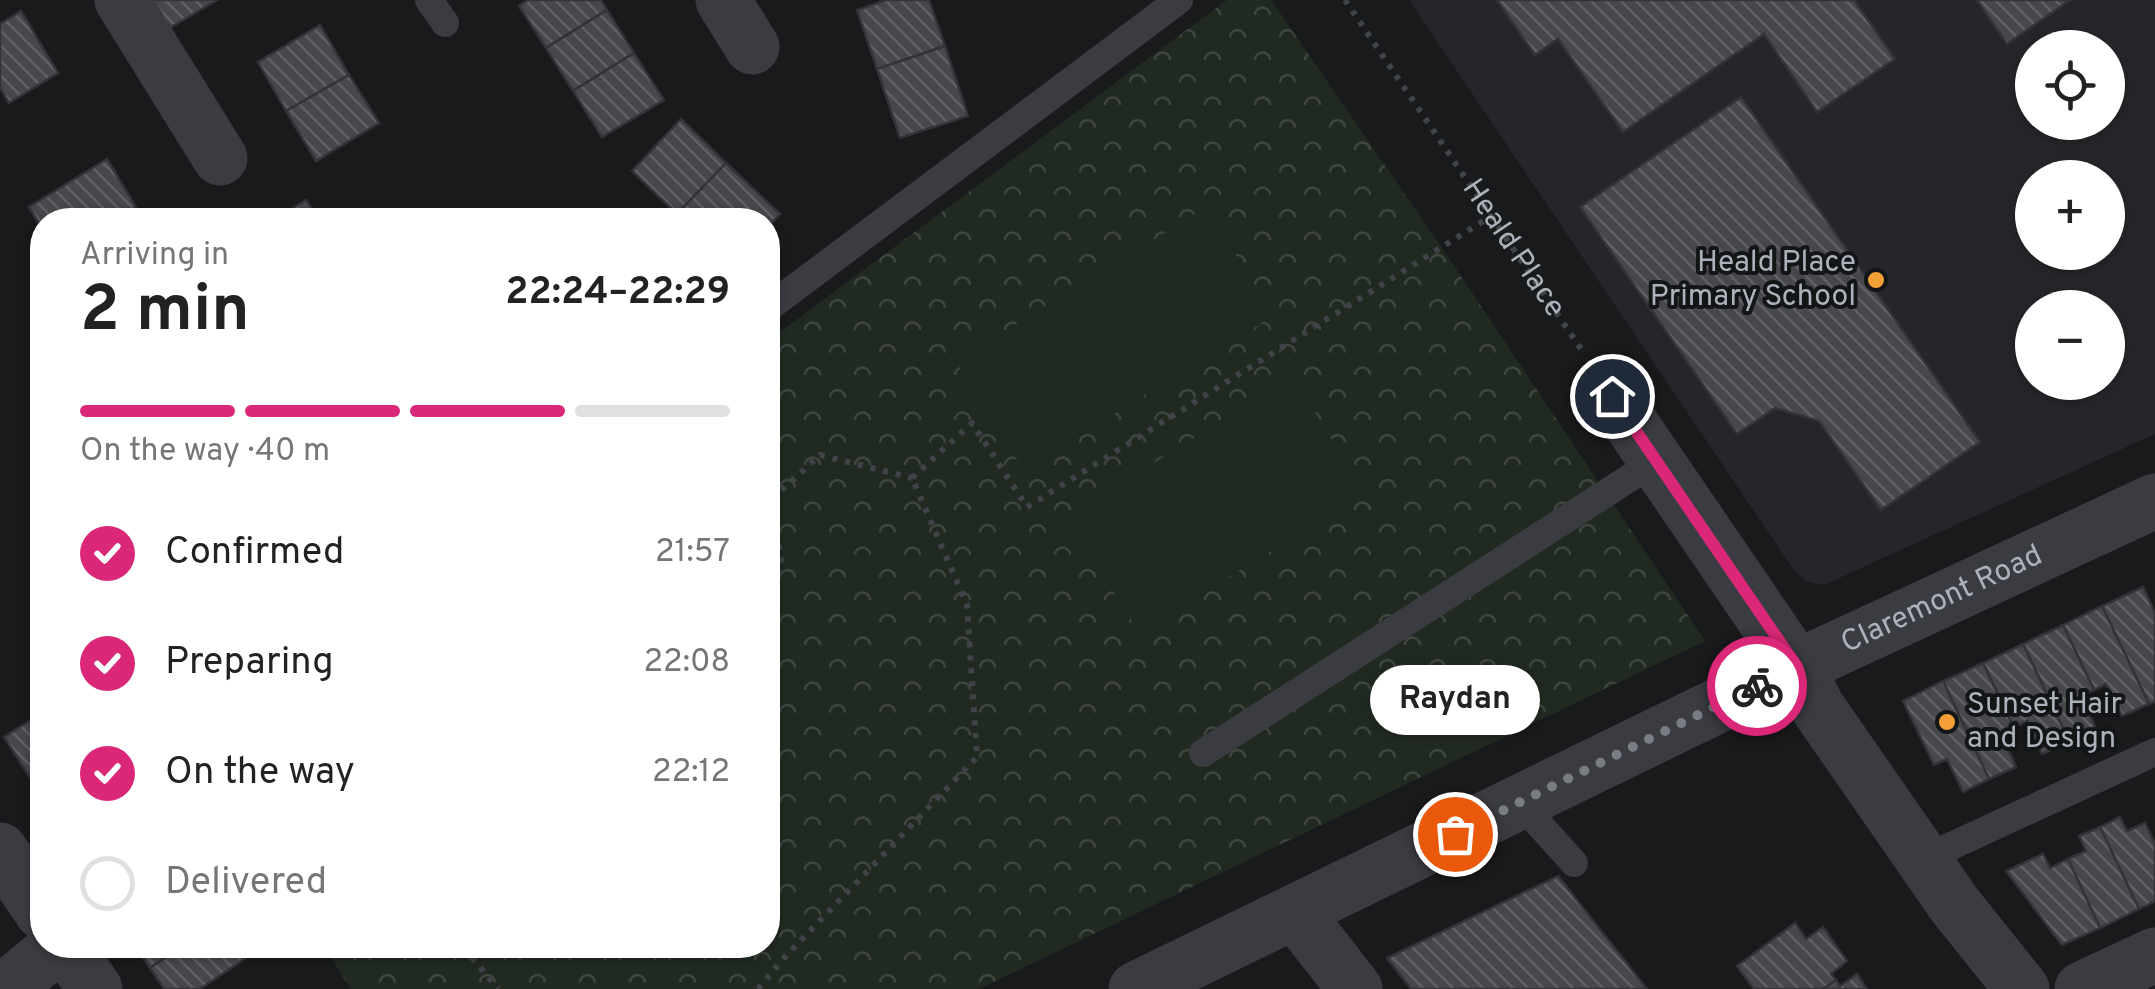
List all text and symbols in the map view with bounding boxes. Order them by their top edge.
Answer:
map controls [2015,30,2125,400]
button: locate [2015,30,2125,140]
button: + [2015,160,2125,270]
street label: Heald Place [1453,172,1573,325]
text: Arriving in [80,236,229,276]
place label: Heald Place Primary School [1650,245,1856,316]
text: 22:24–22:29 [505,269,730,318]
marker: Heald Place Primary School [1865,269,1887,291]
text: 2 min [80,272,250,354]
button: − [2015,290,2125,400]
pin [1570,354,1655,439]
icon: home [1585,369,1640,424]
text: On the way · 40 m [80,432,330,472]
icon: check [80,526,135,581]
text: Confirmed [165,529,344,578]
text: 21:57 [655,533,730,573]
street label: Claremont Road [1835,537,2048,662]
icon: check [80,636,135,691]
courier [1707,636,1807,736]
text: Preparing [165,639,334,688]
text: 22:08 [644,643,730,683]
icon: bike [1730,659,1785,714]
callout: Raydan [1370,664,1540,734]
text: Raydan [1399,680,1511,720]
place label: Sunset Hair and Design [1967,687,2122,758]
marker: Sunset Hair and Design [1936,711,1958,733]
icon: check [80,746,135,801]
text: On the way [165,749,355,798]
text: 22:12 [652,753,730,793]
pin [1413,792,1498,877]
icon: bag [1428,807,1483,862]
text: Delivered [165,859,327,908]

